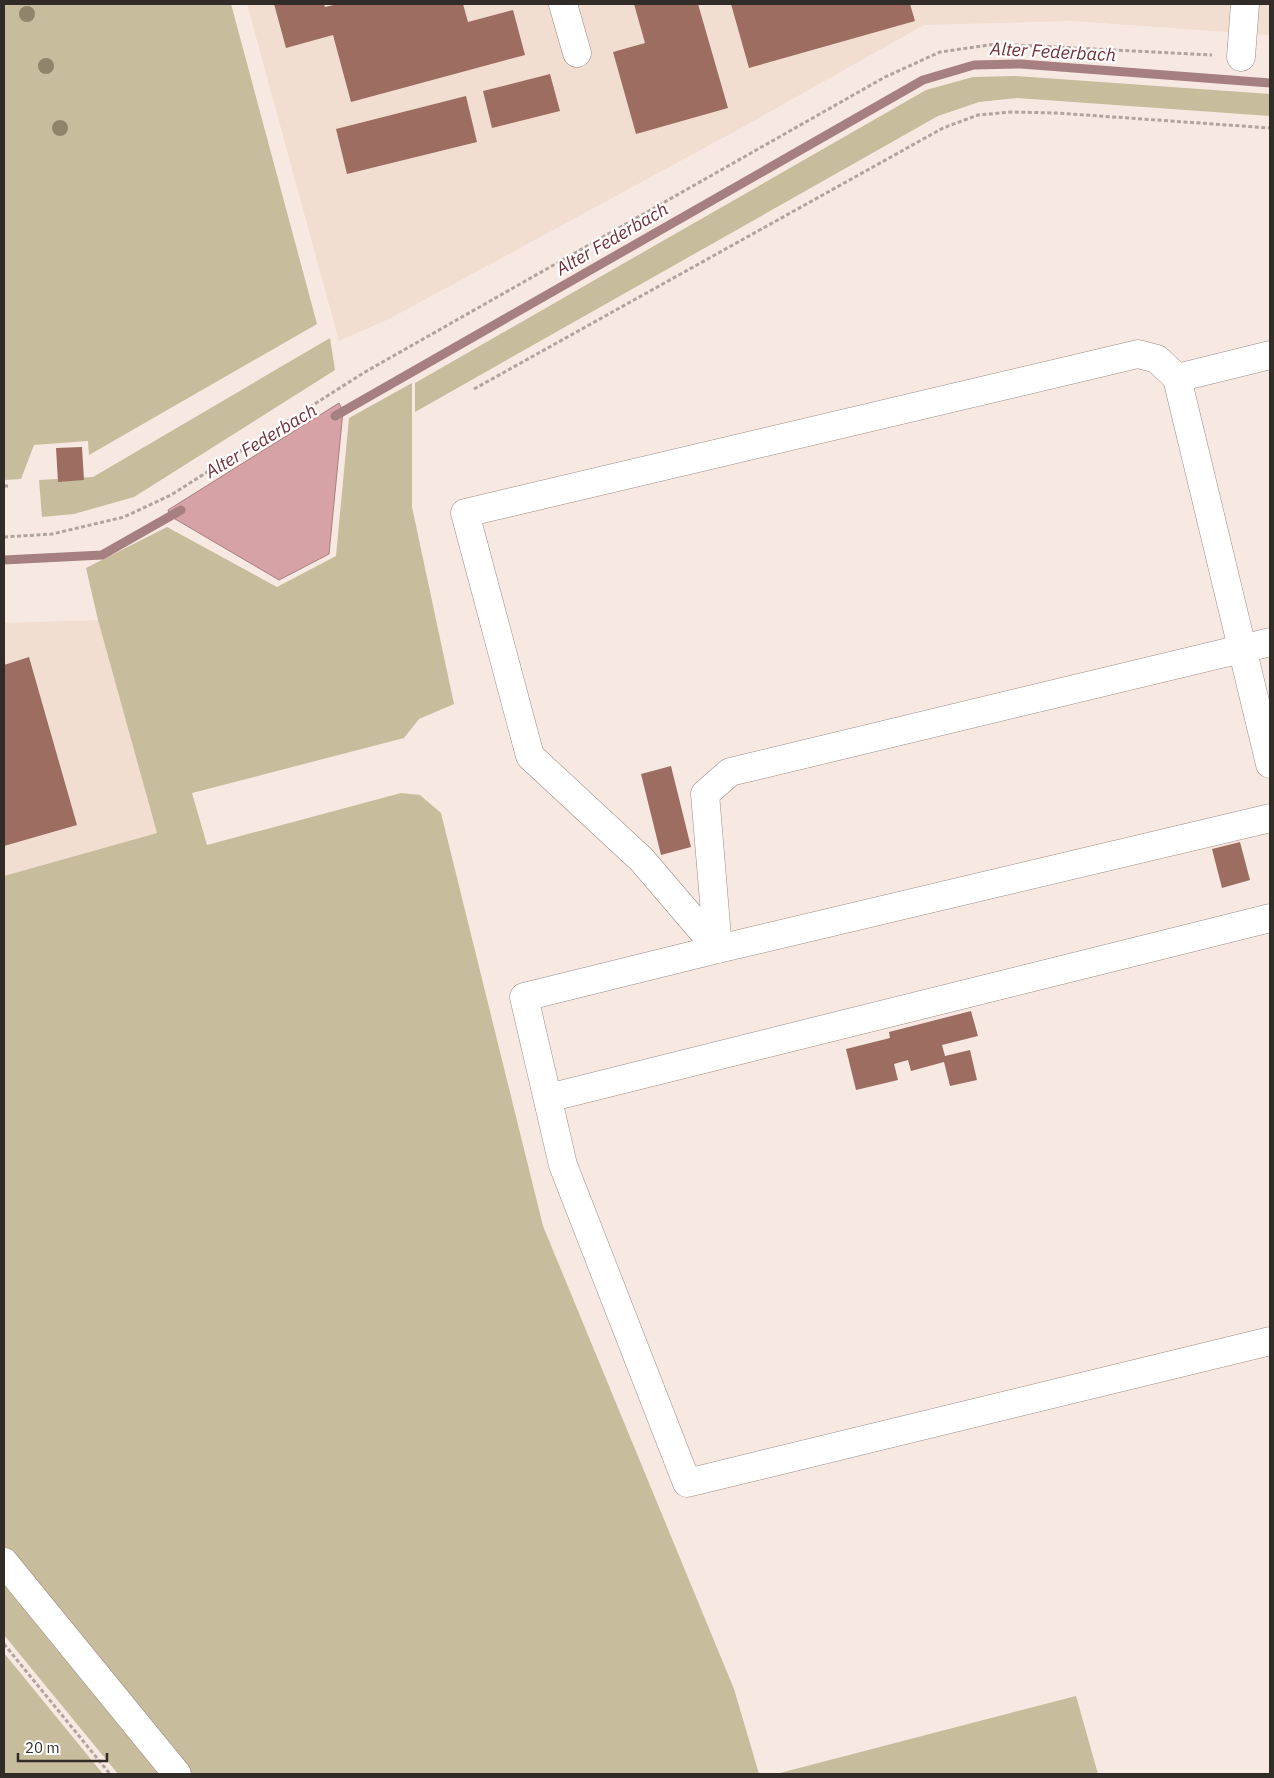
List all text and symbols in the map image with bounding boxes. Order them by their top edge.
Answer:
water label: Alter Federbach [988,37,1117,66]
water label: Alter Federbach [551,197,672,281]
water label: Alter Federbach [200,398,321,483]
scale bar [18,1730,106,1762]
text: 20 m [25,1738,60,1757]

